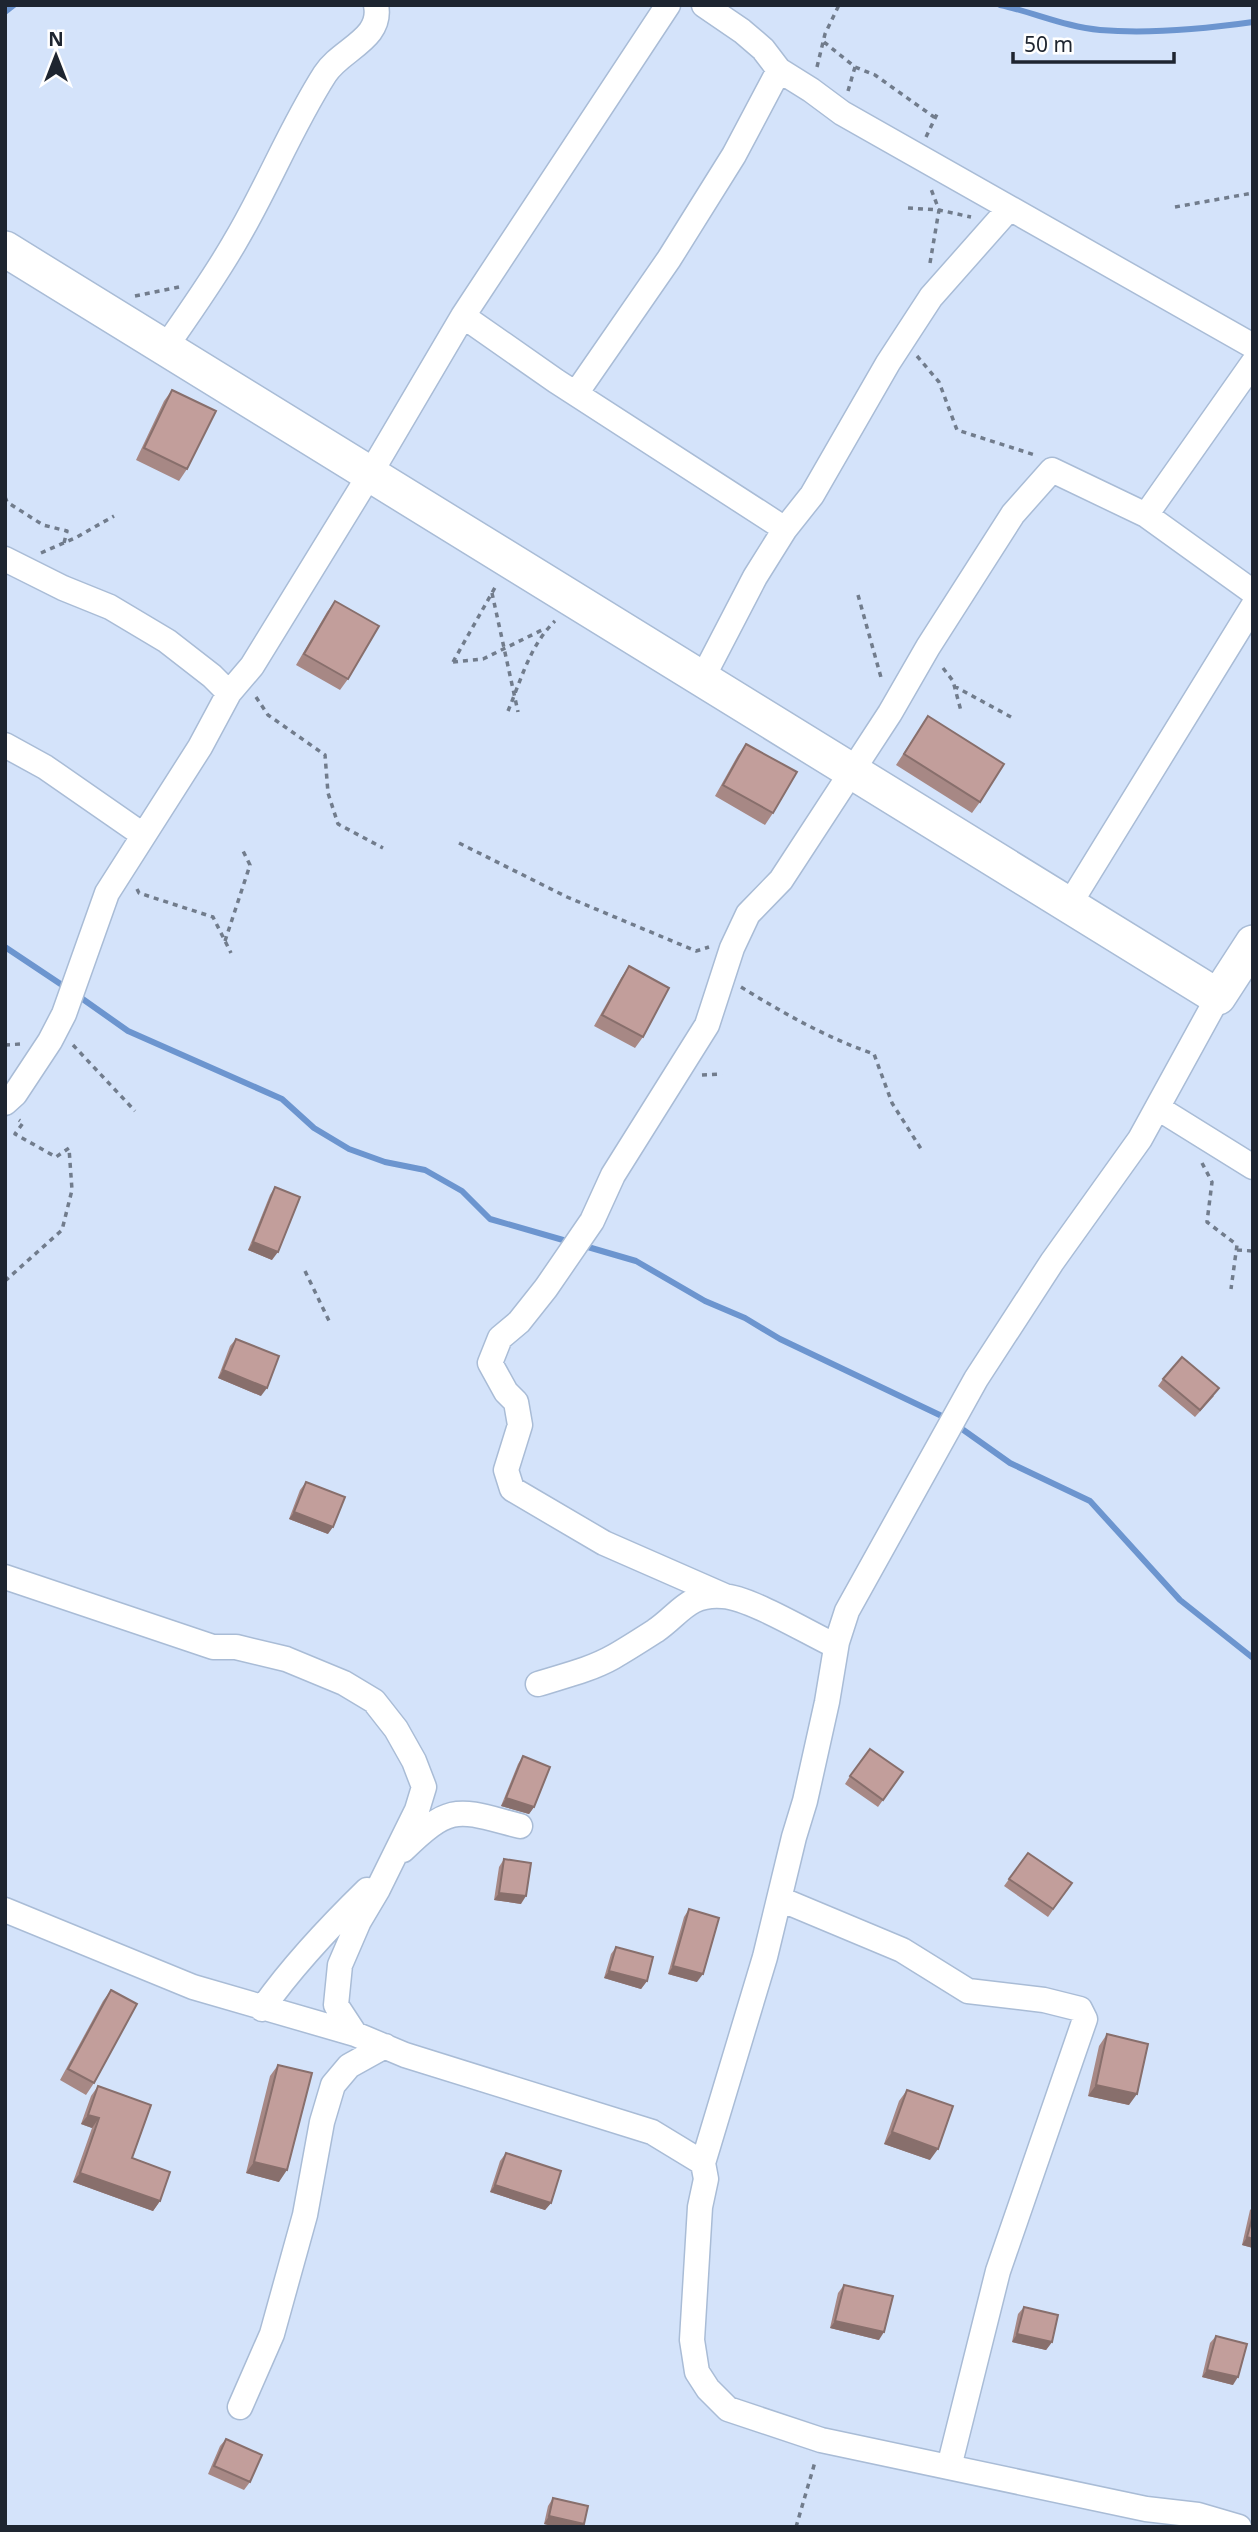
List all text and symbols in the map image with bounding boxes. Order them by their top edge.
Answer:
north arrow [21,21,91,91]
scale bar [1013,21,1174,65]
text: N [48,26,64,52]
text: 50 m [1024,30,1073,58]

